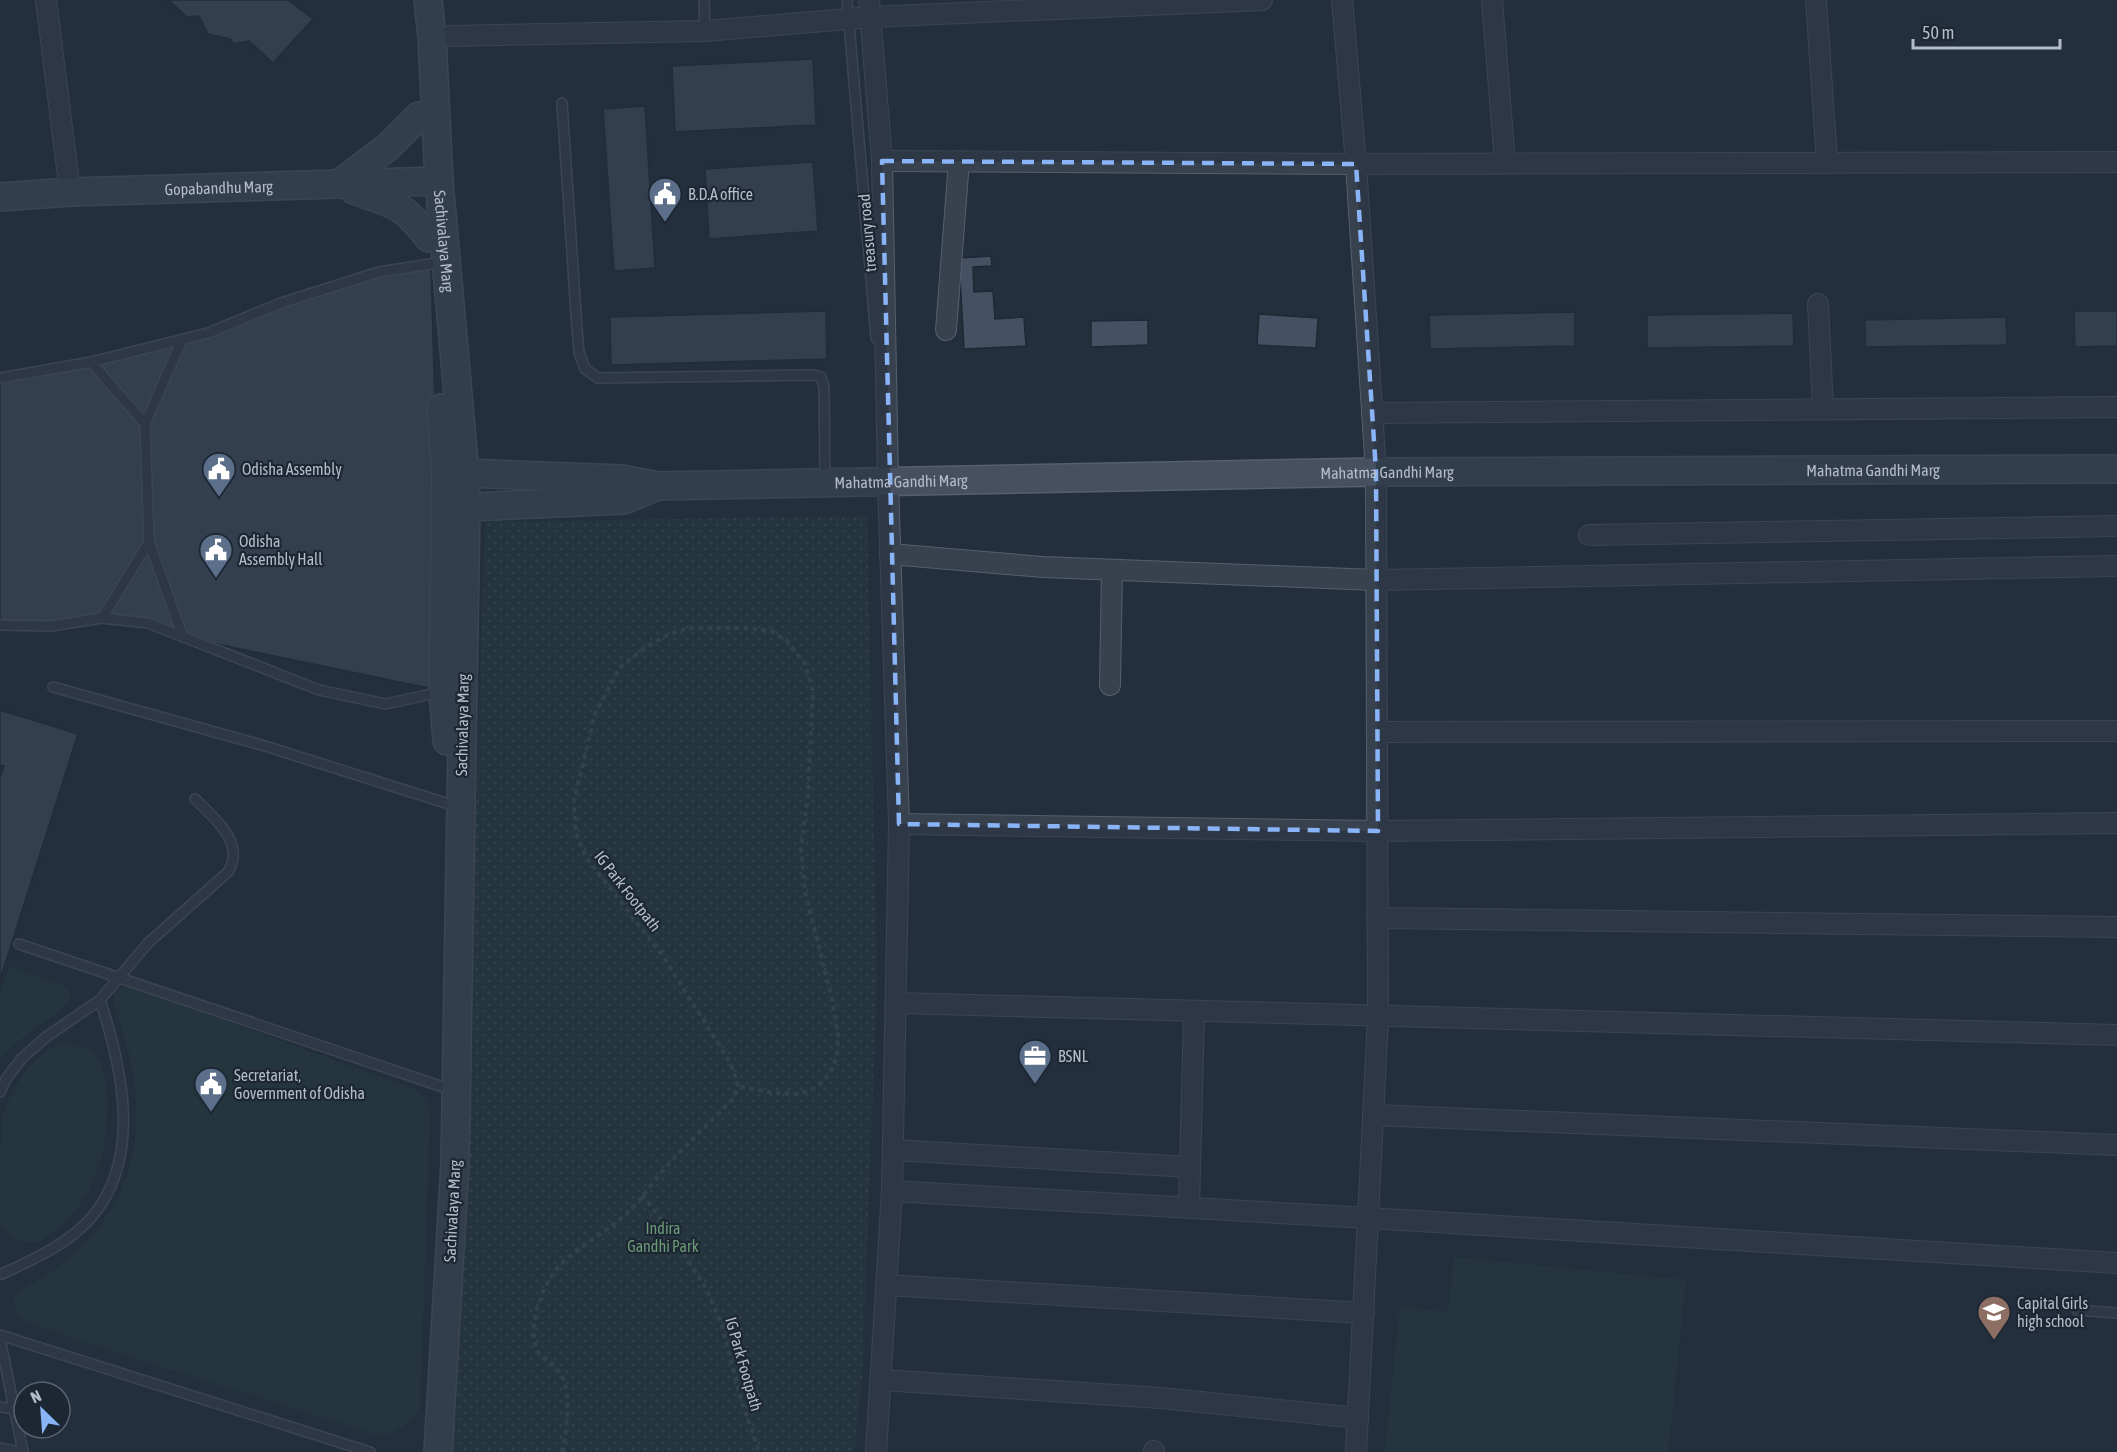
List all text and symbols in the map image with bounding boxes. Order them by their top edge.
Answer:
scale bar [1913,12,2060,50]
text: 50 m [1922,22,1954,43]
public building icon: B.D.A office [647,176,683,223]
street label: Gopabandhu Marg [164,177,273,199]
place label: B.D.A office [688,185,753,203]
street label: Sachivalaya Marg [431,189,458,293]
street label: treasury road [855,193,880,273]
public building icon: Odisha Assembly [201,451,237,498]
place label: Odisha Assembly [242,460,342,479]
street label: Mahatma Gandhi Marg [1806,461,1940,480]
street label: Mahatma Gandhi Marg [1320,463,1454,482]
street label: Mahatma Gandhi Marg [834,471,968,492]
public building icon: Odisha Assembly Hall [198,532,234,579]
place label: Odisha Assembly Hall [239,532,323,569]
street label: Sachivalaya Marg [452,674,473,776]
street label: IG Park Footpath [590,847,665,935]
office icon: BSNL [1017,1038,1053,1085]
place label: BSNL [1058,1047,1089,1065]
public building icon: Secretariat, Government of Odisha [193,1066,229,1113]
place label: Secretariat, Government of Odisha [234,1066,365,1102]
street label: Sachivalaya Marg [440,1159,465,1263]
park label: Indira Gandhi Park [627,1219,699,1255]
school or university icon: Capital Girls high school [1976,1294,2012,1341]
place label: Capital Girls high school [2017,1294,2089,1331]
street label: IG Park Footpath [721,1315,766,1413]
north arrow [12,1380,72,1440]
text: N [28,1386,44,1407]

